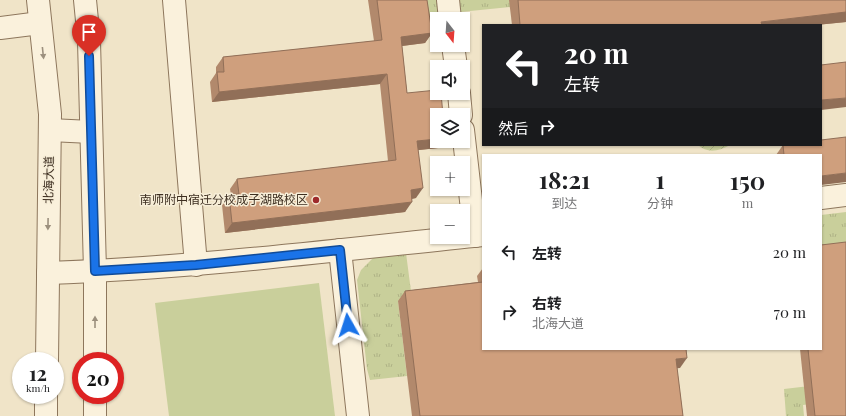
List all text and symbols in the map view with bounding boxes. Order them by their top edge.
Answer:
north arrow [430,12,470,52]
map controls [430,12,470,244]
pin [72,15,106,56]
icon: arrive [78,21,100,43]
text: 20 m [564,34,629,71]
icon: left [498,40,550,92]
one-way arrow [40,47,47,59]
button: sound [430,60,470,100]
text: 左转 [564,72,600,96]
button: layers [430,108,470,148]
icon: right [536,116,558,138]
text: 然后 [498,118,528,138]
street label: 北海大道 [40,156,56,204]
button: + [430,156,470,196]
text: 18:21 [539,163,590,195]
text: 1 [655,163,665,195]
text: 150 [730,164,765,196]
place label: 南师附中宿迁分校成子湖路校区 [140,191,308,207]
text: 到达 [551,194,577,211]
text: 分钟 [647,194,673,211]
text: m [742,194,753,211]
marker: 南师附中宿迁分校成子湖路校区 [311,195,321,205]
button: − [430,204,470,244]
one-way arrow [45,218,51,231]
icon: left [498,241,520,263]
text: 20 m [773,242,806,262]
text: 左转 [532,243,562,263]
text: 右转 [532,293,562,313]
icon: right [498,301,520,323]
text: 70 m [774,302,806,322]
position arrow [327,304,369,346]
text: 北海大道 [532,314,584,331]
one-way arrow [92,315,98,328]
speed limit sign: 20 [72,352,124,404]
text: 12 [29,359,47,386]
text: km/h [26,381,50,395]

